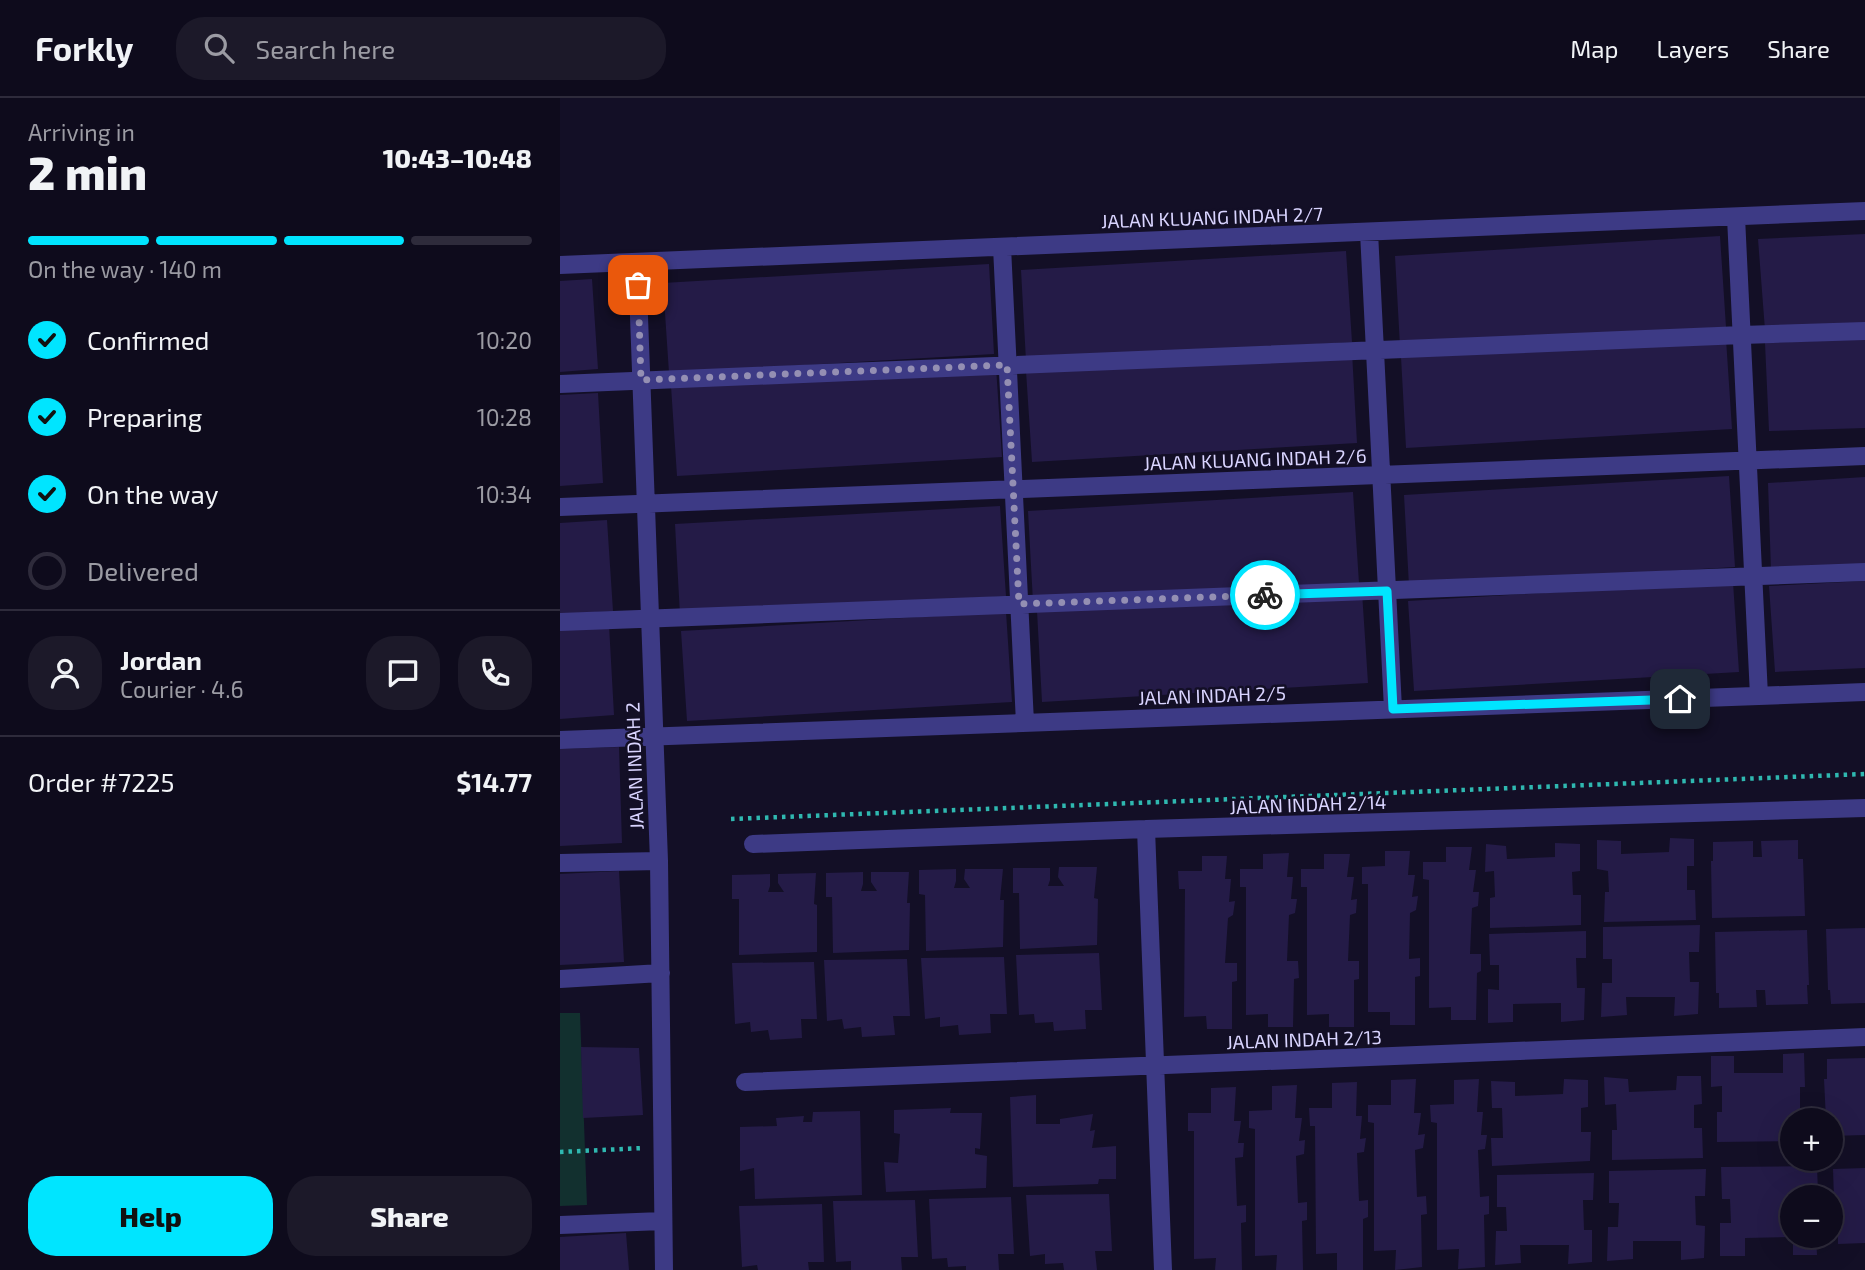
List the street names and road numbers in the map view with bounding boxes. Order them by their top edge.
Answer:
street label: JALAN KLUANG INDAH 2/7 [1101,202,1324,232]
street label: JALAN KLUANG INDAH 2/6 [1143,444,1367,474]
street label: JALAN INDAH 2/5 [1138,681,1286,709]
street label: JALAN INDAH 2 [620,702,648,830]
street label: JALAN INDAH 2/14 [1229,790,1387,818]
street label: JALAN INDAH 2/13 [1226,1025,1382,1053]

